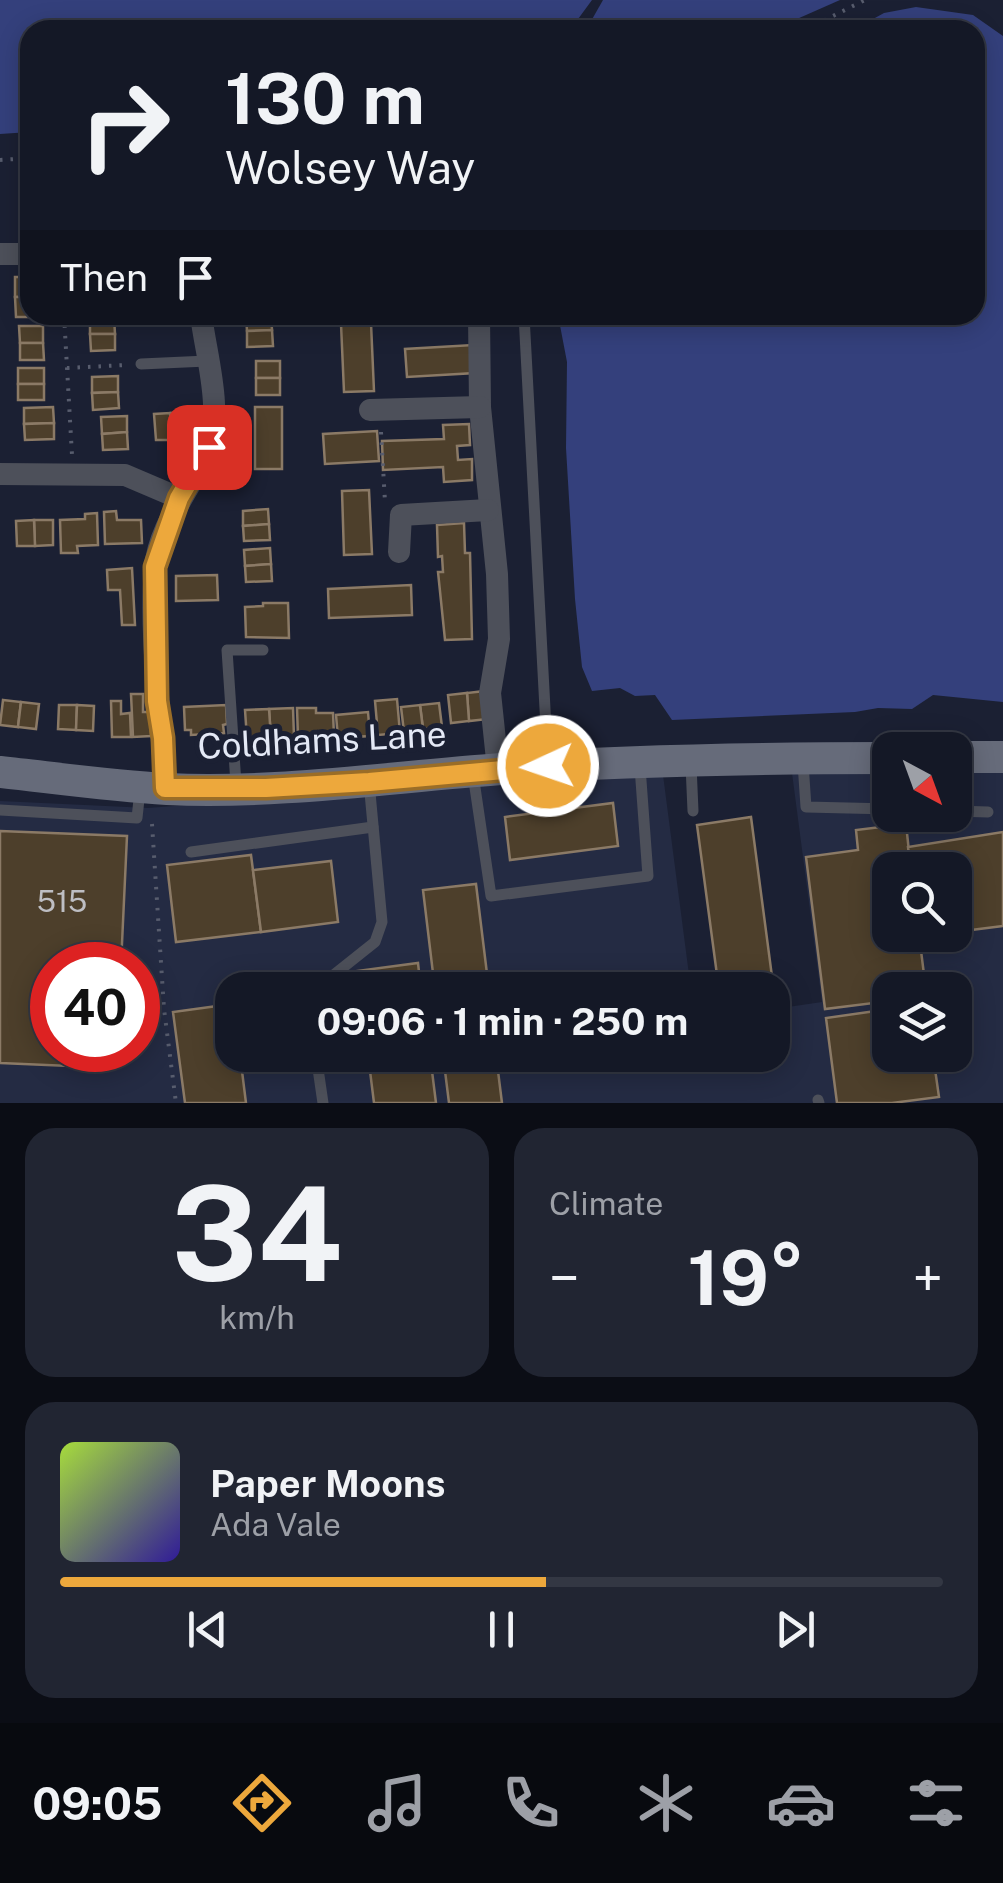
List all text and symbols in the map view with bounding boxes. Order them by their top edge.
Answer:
text: 130 m [225,57,425,140]
icon: right [60,60,190,190]
text: Wolsey Way [225,141,475,194]
icon: arrive [168,250,223,305]
text: Then [60,255,148,300]
pin [167,405,252,490]
icon: arrive [182,420,237,475]
street label: Coldhams Lane [196,713,448,767]
position arrow [496,714,600,818]
north arrow [872,732,972,832]
map controls [872,732,972,1072]
button: search [872,852,972,952]
house number: 515 [37,883,87,919]
speed limit sign: 40 [30,942,160,1072]
button: layers [872,972,972,1072]
text: 09:06 · 1 min · 250 m [317,999,688,1044]
text: 34 [171,1158,343,1310]
text: Climate [549,1185,663,1222]
text: 19° [687,1234,805,1322]
text: − [549,1246,580,1310]
text: + [912,1246,943,1310]
text: km/h [219,1299,295,1336]
text: Paper Moons [210,1461,445,1506]
text: Ada Vale [210,1506,341,1543]
icon: previous [180,1602,235,1657]
icon: pause [474,1602,529,1657]
icon: next [768,1602,823,1657]
icon: directions [227,1768,297,1838]
icon: music [362,1768,432,1838]
icon: phone [496,1768,566,1838]
icon: climate [631,1768,701,1838]
icon: car [766,1768,836,1838]
icon: filters [901,1768,971,1838]
text: 09:05 [32,1777,162,1830]

